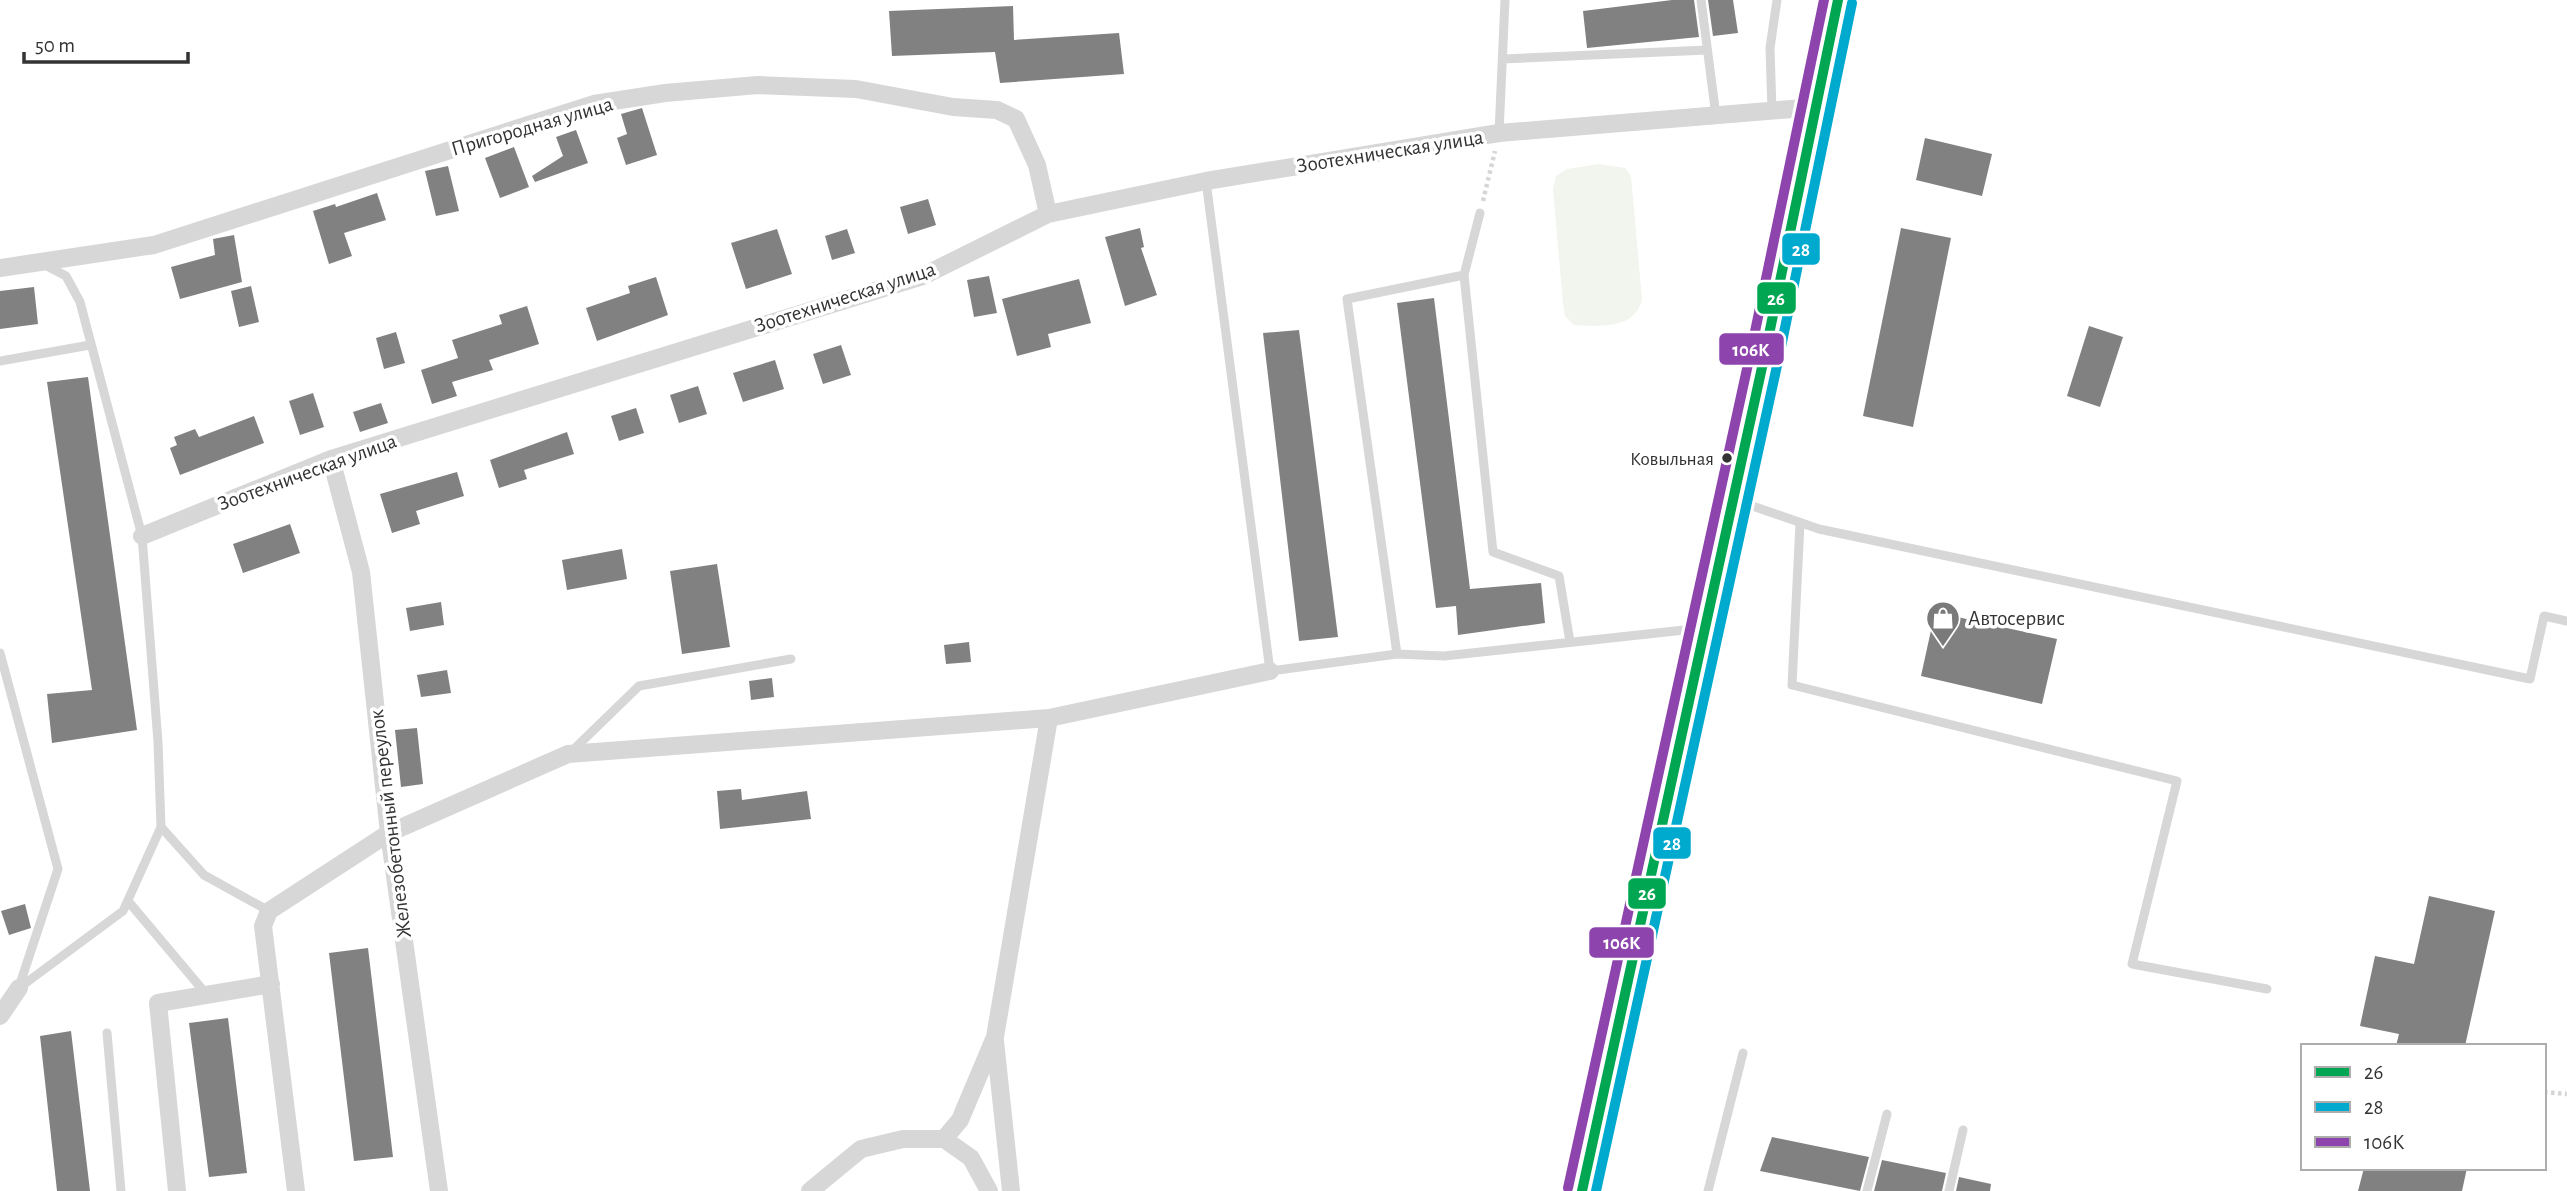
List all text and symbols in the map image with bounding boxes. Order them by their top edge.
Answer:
scale bar [24,21,189,65]
text: 50 m [35,35,75,56]
street label: Пригородная улица [449,93,616,160]
street label: Зоотехническая улица [1295,126,1485,177]
line badge: 28 [1781,232,1821,266]
text: 28 [1792,241,1810,260]
street label: Зоотехническая улица [752,258,939,337]
line badge: 26 [1756,281,1797,315]
text: 26 [1767,290,1785,309]
line badge: 106К [1718,332,1785,366]
text: 106К [1732,341,1770,360]
street label: Зоотехническая улица [215,430,400,515]
place label: Ковыльная [1630,450,1714,469]
marker: Ковыльная [1720,451,1734,465]
shop icon: Автосервис [1924,599,1962,648]
place label: Автосервис [1968,608,2065,629]
street label: Железобетонный переулок [366,708,415,939]
line badge: 28 [1652,826,1692,860]
text: 28 [1663,835,1681,854]
line badge: 26 [1627,877,1667,910]
text: 26 [1638,885,1656,904]
line badge: 106К [1588,926,1655,959]
text: 106К [1603,934,1641,953]
legend [2301,1044,2546,1170]
text: 26 [2364,1062,2383,1083]
text: 28 [2364,1097,2384,1118]
text: 106К [2364,1132,2404,1153]

